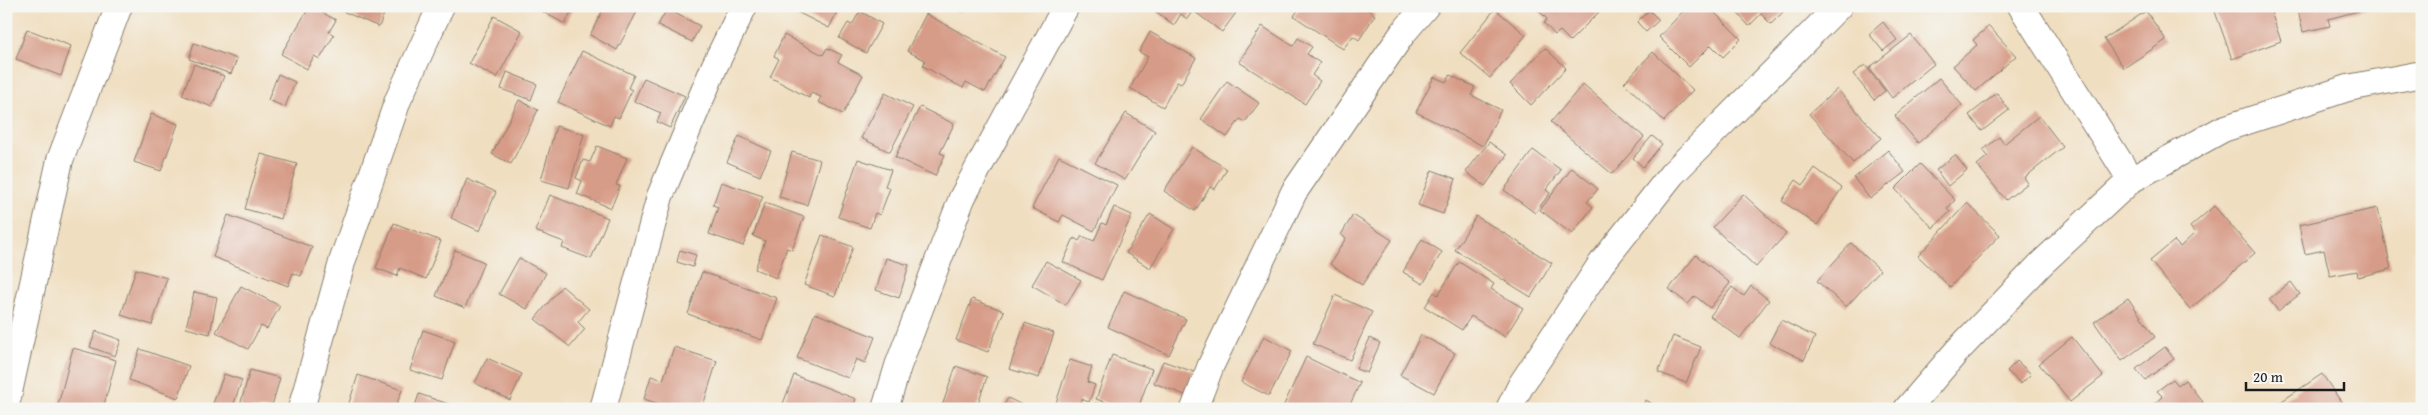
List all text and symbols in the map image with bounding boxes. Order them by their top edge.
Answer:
scale bar [2246,360,2343,392]
text: 20 m [2253,366,2284,387]

